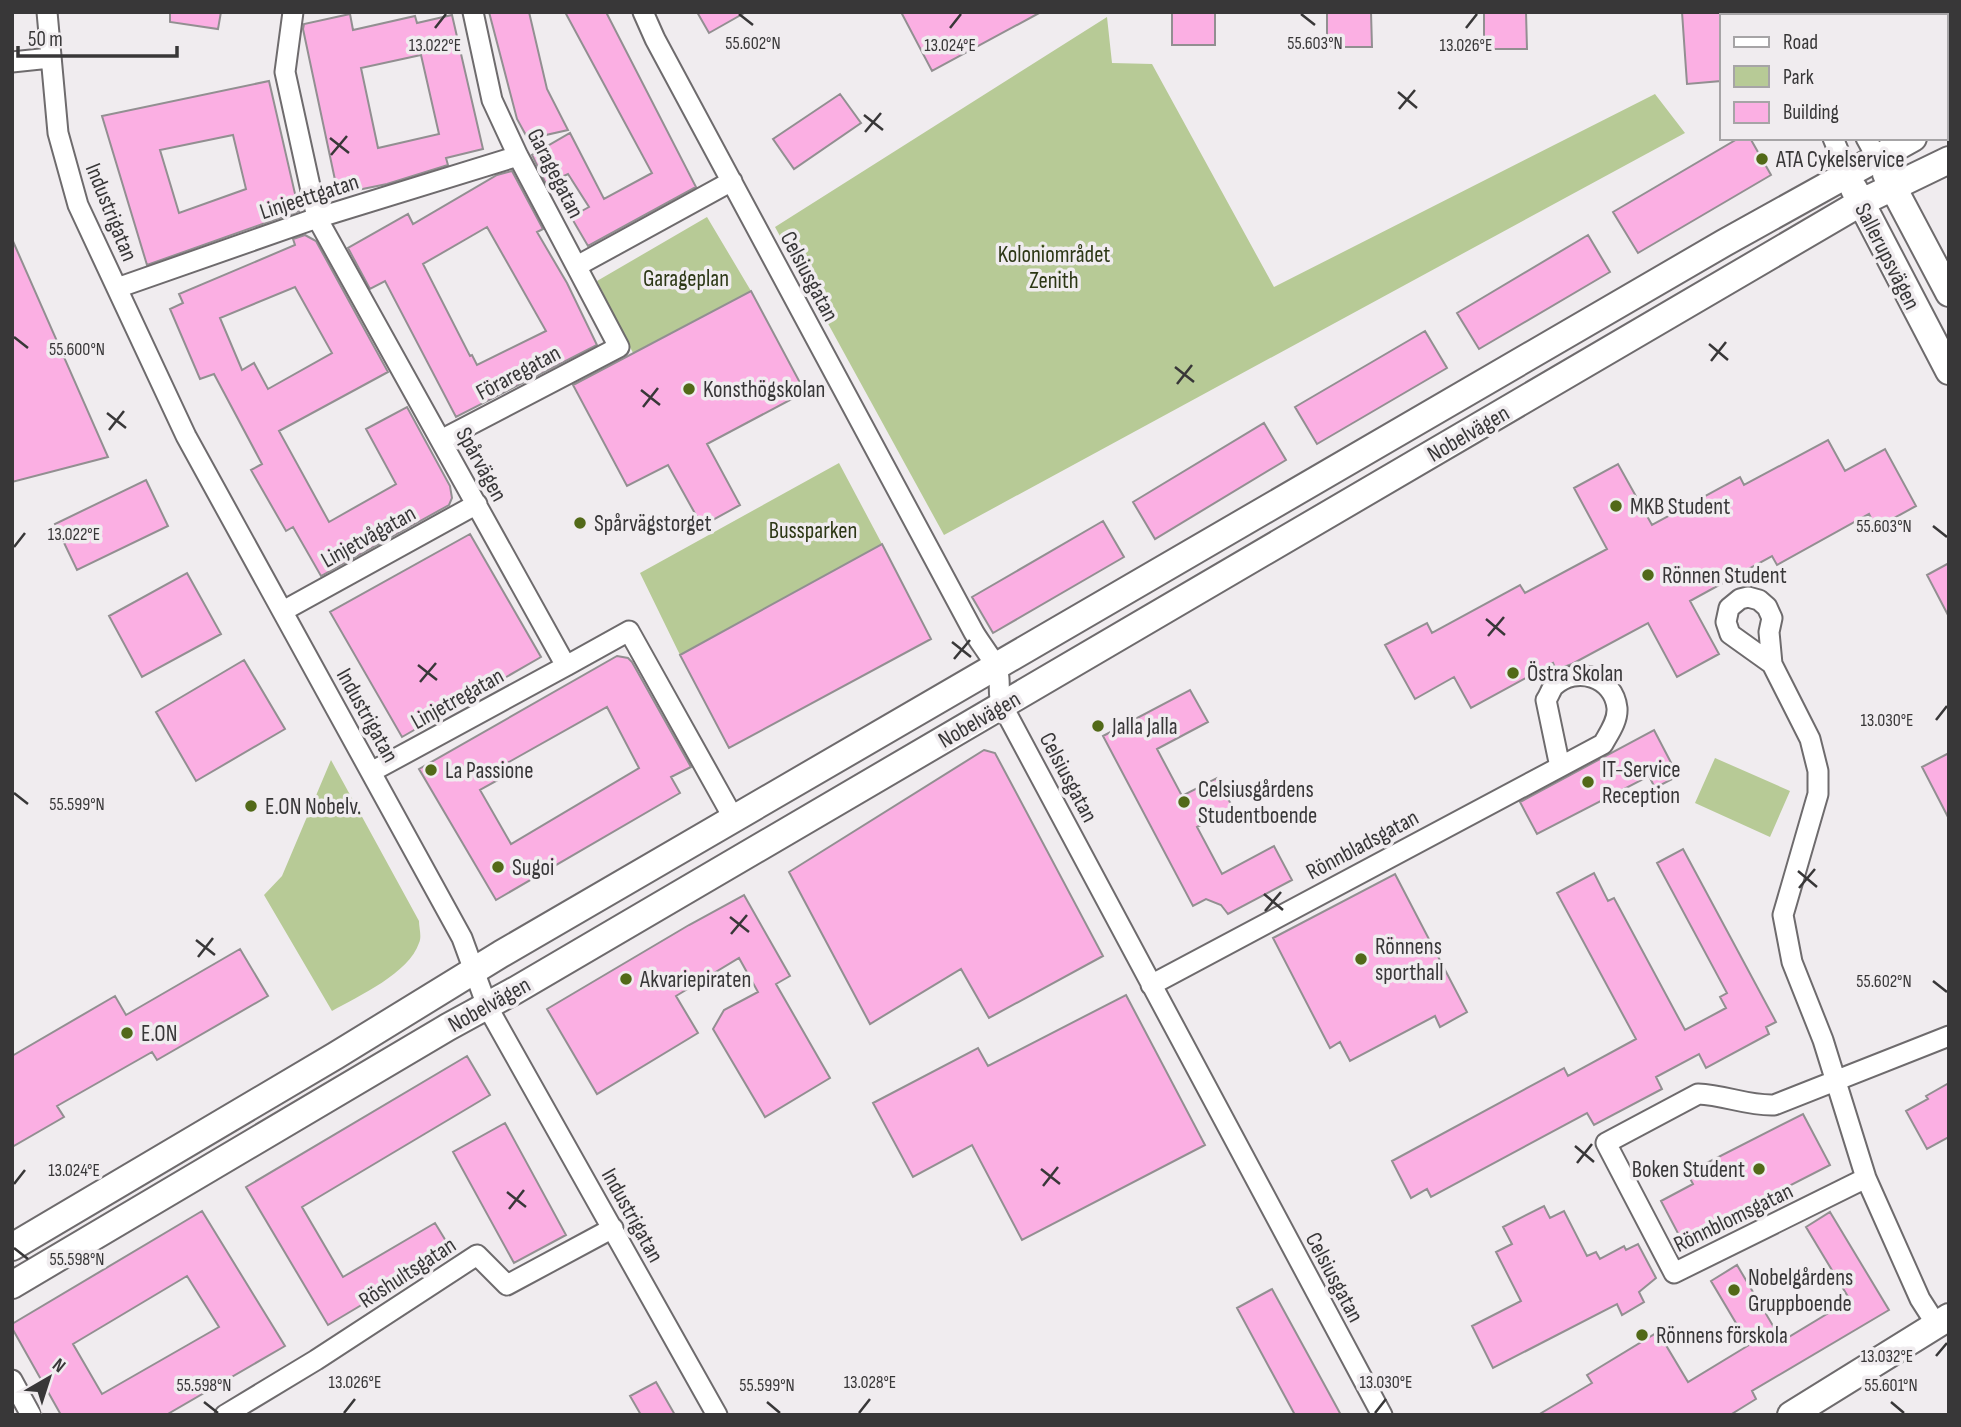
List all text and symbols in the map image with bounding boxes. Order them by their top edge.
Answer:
scale bar [18,14,177,58]
legend [1720,14,1947,140]
text: 50 m [28,27,63,52]
text: Road [1783,30,1818,55]
text: 55.602°N [725,33,781,54]
text: 55.603°N [1287,33,1343,54]
text: 13.022°E [409,35,461,56]
text: 13.024°E [924,35,976,56]
text: 13.026°E [1440,35,1492,56]
text: Park [1783,65,1814,90]
text: Building [1783,100,1839,125]
street label: Garagegatan [521,124,590,223]
place label: ATA Cykelservice [1775,146,1905,174]
marker: ATA Cykelservice [1754,151,1770,167]
street label: Industrigatan [79,159,143,265]
street label: Linjeettgatan [256,168,362,226]
street label: Sallerupsvägen [1848,198,1926,314]
street label: Celsiusgatan [774,227,845,326]
park label: Koloniområdet Zenith [998,241,1110,295]
park label: Garageplan [643,265,729,293]
text: 55.600°N [49,339,105,360]
street label: Föraregatan [471,339,566,407]
place label: Konsthögskolan [703,376,825,404]
marker: Konsthögskolan [681,381,697,397]
street label: Nobelvägen [1423,399,1514,468]
street label: Spårvägen [449,422,513,507]
place label: MKB Student [1630,493,1730,521]
marker: MKB Student [1608,498,1624,514]
street label: Linjetvågatan [316,499,421,574]
place label: Spårvägstorget [594,510,711,538]
marker: Spårvägstorget [572,515,588,531]
text: 55.603°N [1856,516,1912,537]
park label: Bussparken [769,517,857,545]
text: 13.022°E [48,524,100,545]
place label: Rönnen Student [1662,562,1787,590]
marker: Rönnen Student [1640,567,1656,583]
place label: Östra Skolan [1527,660,1623,688]
street label: Linjetregatan [406,662,509,736]
street label: Industrigatan [330,664,404,767]
marker: Östra Skolan [1505,665,1521,681]
street label: Nobelvägen [934,685,1025,754]
text: 13.030°E [1860,710,1914,731]
place label: Jalla Jalla [1111,713,1178,741]
marker: Jalla Jalla [1090,718,1106,734]
street label: Celsiusgatan [1033,728,1104,827]
place label: IT-Service Reception [1602,756,1681,810]
place label: La Passione [445,757,533,785]
marker: La Passione [423,762,439,778]
marker: IT-Service Reception [1580,774,1596,790]
place label: Celsiusgårdens Studentboende [1198,776,1317,830]
place label: E.ON Nobelv. [265,793,361,821]
text: 55.599°N [49,794,105,815]
marker: Celsiusgårdens Studentboende [1176,794,1192,810]
marker: E.ON Nobelv. [243,798,259,814]
street label: Rönnbladsgatan [1301,804,1423,886]
place label: Sugoi [512,854,554,882]
marker: Sugoi [490,859,506,875]
place label: Rönnens sporthall [1375,933,1443,987]
marker: Rönnens sporthall [1353,951,1369,967]
place label: Akvariepiraten [639,966,751,994]
street label: Nobelvägen [443,971,536,1039]
marker: Akvariepiraten [618,971,634,987]
text: 55.602°N [1856,971,1912,992]
place label: E.ON [141,1020,177,1048]
marker: E.ON [119,1025,135,1041]
place label: Boken Student [1632,1156,1745,1184]
text: 13.024°E [48,1160,100,1181]
marker: Boken Student [1751,1161,1767,1177]
street label: Industrigatan [595,1164,669,1267]
street label: Rönnblomsgatan [1669,1177,1798,1259]
street label: Celsiusgatan [1299,1228,1370,1327]
street label: Röshultsgatan [354,1231,461,1315]
text: 55.598°N [49,1249,105,1270]
place label: Nobelgårdens Gruppboende [1748,1264,1853,1318]
marker: Nobelgårdens Gruppboende [1726,1282,1742,1298]
place label: Rönnens förskola [1656,1322,1788,1350]
marker: Rönnens förskola [1634,1327,1650,1343]
north arrow [14,1343,84,1413]
text: 13.032°E [1861,1346,1913,1367]
text: N [48,1354,70,1378]
text: 13.026°E [329,1372,381,1393]
text: 13.028°E [844,1372,896,1393]
text: 13.030°E [1359,1372,1413,1393]
text: 55.598°N [176,1375,232,1396]
text: 55.599°N [739,1375,795,1396]
text: 55.601°N [1864,1375,1918,1396]

